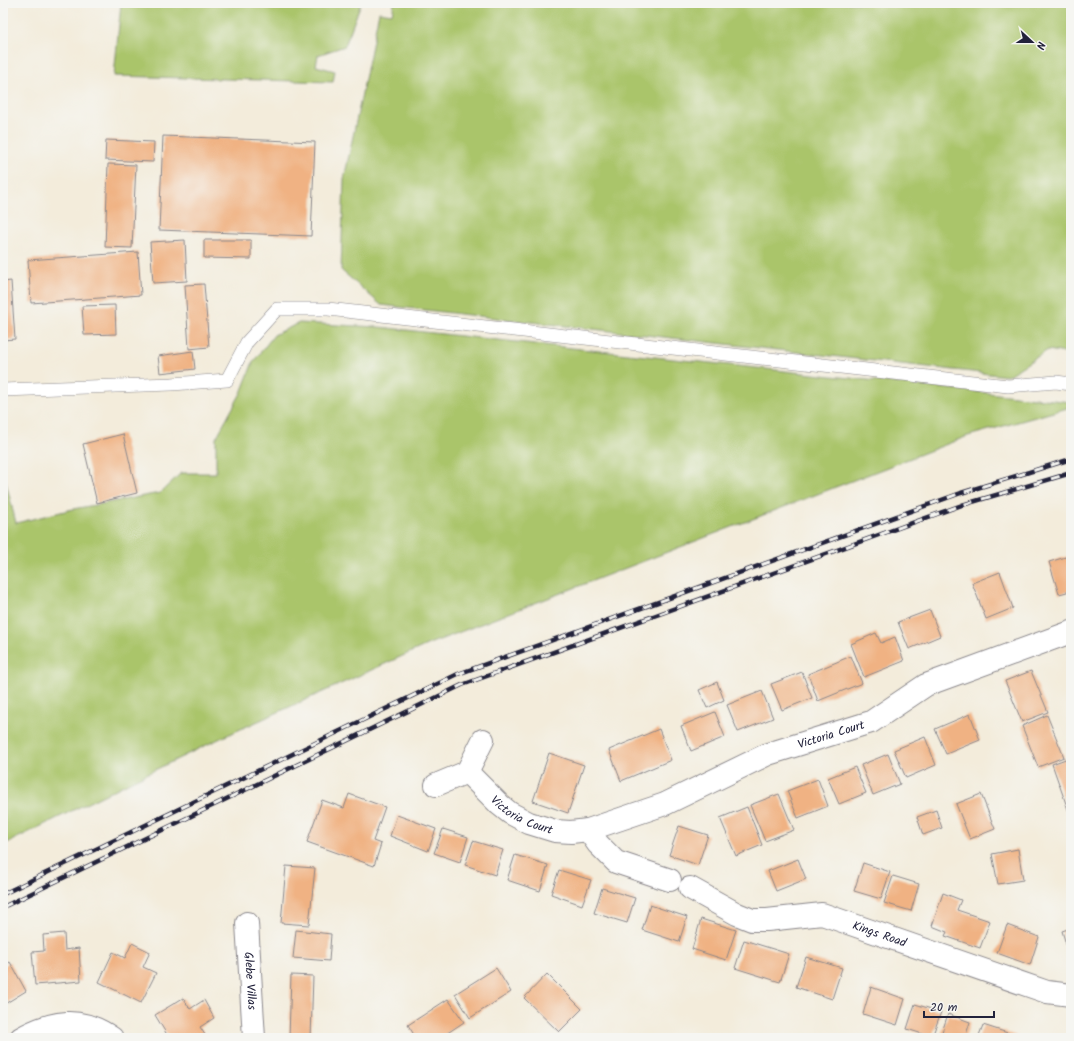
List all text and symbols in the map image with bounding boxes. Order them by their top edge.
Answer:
north arrow [1012,22,1052,62]
text: N [1031,39,1050,52]
street label: Victoria Court [795,715,867,754]
street label: Victoria Court [486,791,555,840]
street label: Kings Road [850,916,910,953]
street label: Glebe Villas [239,951,261,1011]
scale bar [924,993,994,1019]
text: 20 m [930,998,958,1017]

